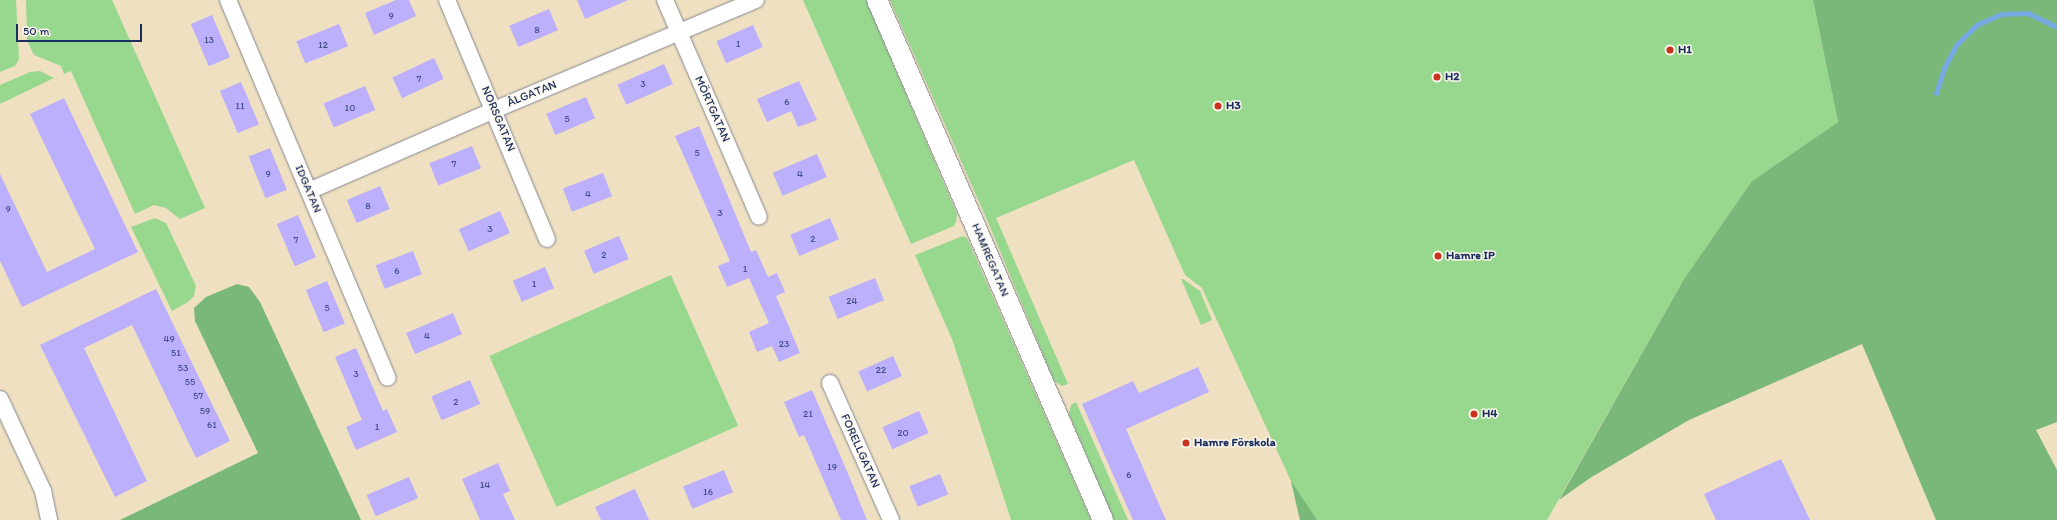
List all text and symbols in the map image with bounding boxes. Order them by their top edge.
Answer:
house number: 9 [388,10,394,22]
scale bar [18,16,144,42]
text: 50 m [23,24,49,38]
house number: 8 [534,24,540,36]
house number: 13 [204,34,214,46]
house number: 1 [736,38,740,50]
house number: 12 [318,39,328,51]
place label: H1 [1678,43,1692,57]
marker: H1 [1665,45,1675,55]
place label: H2 [1445,70,1460,84]
marker: H2 [1432,72,1442,82]
house number: 7 [417,73,421,85]
street label: MÖRTGATAN [691,74,733,144]
street label: ÅLGATAN [505,78,559,110]
house number: 3 [640,78,646,90]
street label: NORSGATAN [478,84,518,154]
house number: 6 [784,96,790,108]
place label: H3 [1226,99,1241,113]
house number: 11 [235,100,245,112]
marker: H3 [1213,101,1223,111]
house number: 10 [345,102,355,114]
house number: 5 [564,113,570,125]
house number: 5 [694,147,700,159]
house number: 7 [452,158,456,170]
street label: IDGATAN [291,163,325,215]
house number: 9 [265,168,271,180]
house number: 4 [797,168,803,180]
house number: 4 [585,188,591,200]
house number: 8 [365,200,371,212]
house number: 9 [5,203,11,215]
house number: 3 [717,207,723,219]
street label: HAMREGATAN [968,221,1012,299]
house number: 3 [487,223,493,235]
house number: 2 [810,233,816,245]
house number: 7 [294,234,298,246]
house number: 2 [601,249,607,261]
place label: Hamre IP [1446,249,1495,263]
marker: Hamre IP [1433,251,1443,261]
house number: 1 [743,263,747,275]
house number: 6 [394,265,400,277]
house number: 1 [532,278,536,290]
house number: 24 [846,295,858,307]
house number: 5 [324,302,330,314]
house number: 4 [424,330,430,342]
house number: 49 [163,333,175,345]
house number: 23 [779,338,789,350]
house number: 51 [171,347,181,359]
house number: 53 [178,362,188,374]
house number: 22 [876,364,886,376]
house number: 3 [353,368,359,380]
house number: 55 [185,376,195,388]
house number: 57 [193,390,203,402]
house number: 2 [453,396,459,408]
house number: 59 [200,405,210,417]
place label: H4 [1482,407,1498,421]
house number: 21 [803,408,813,420]
marker: H4 [1469,409,1479,419]
street label: FORELLGATAN [837,412,883,490]
house number: 61 [207,419,217,431]
house number: 1 [375,421,379,433]
house number: 20 [897,427,909,439]
place label: Hamre Förskola [1194,436,1275,450]
marker: Hamre Förskola [1181,438,1191,448]
house number: 19 [827,461,837,473]
house number: 6 [1126,469,1132,481]
house number: 14 [480,479,490,491]
house number: 16 [703,486,713,498]

